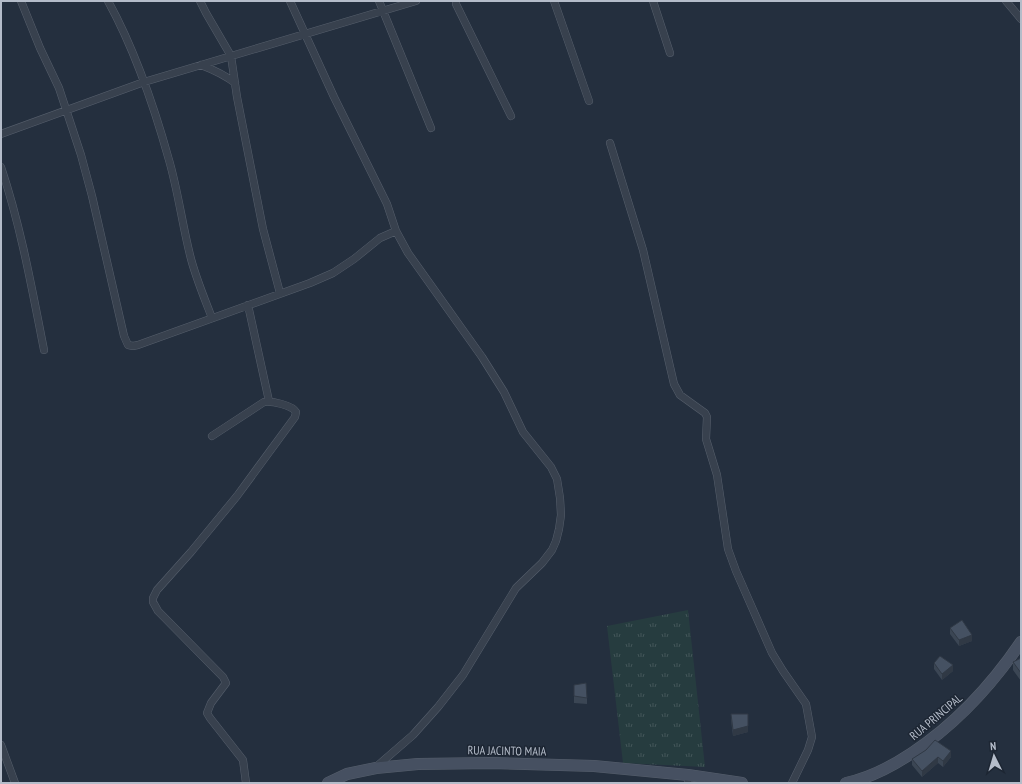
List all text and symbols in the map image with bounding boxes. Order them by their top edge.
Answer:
street label: RUA PRINCIPAL [906,690,965,743]
north arrow [974,736,1014,776]
text: N [990,739,997,753]
street label: RUA JACINTO MAIA [468,742,547,759]

